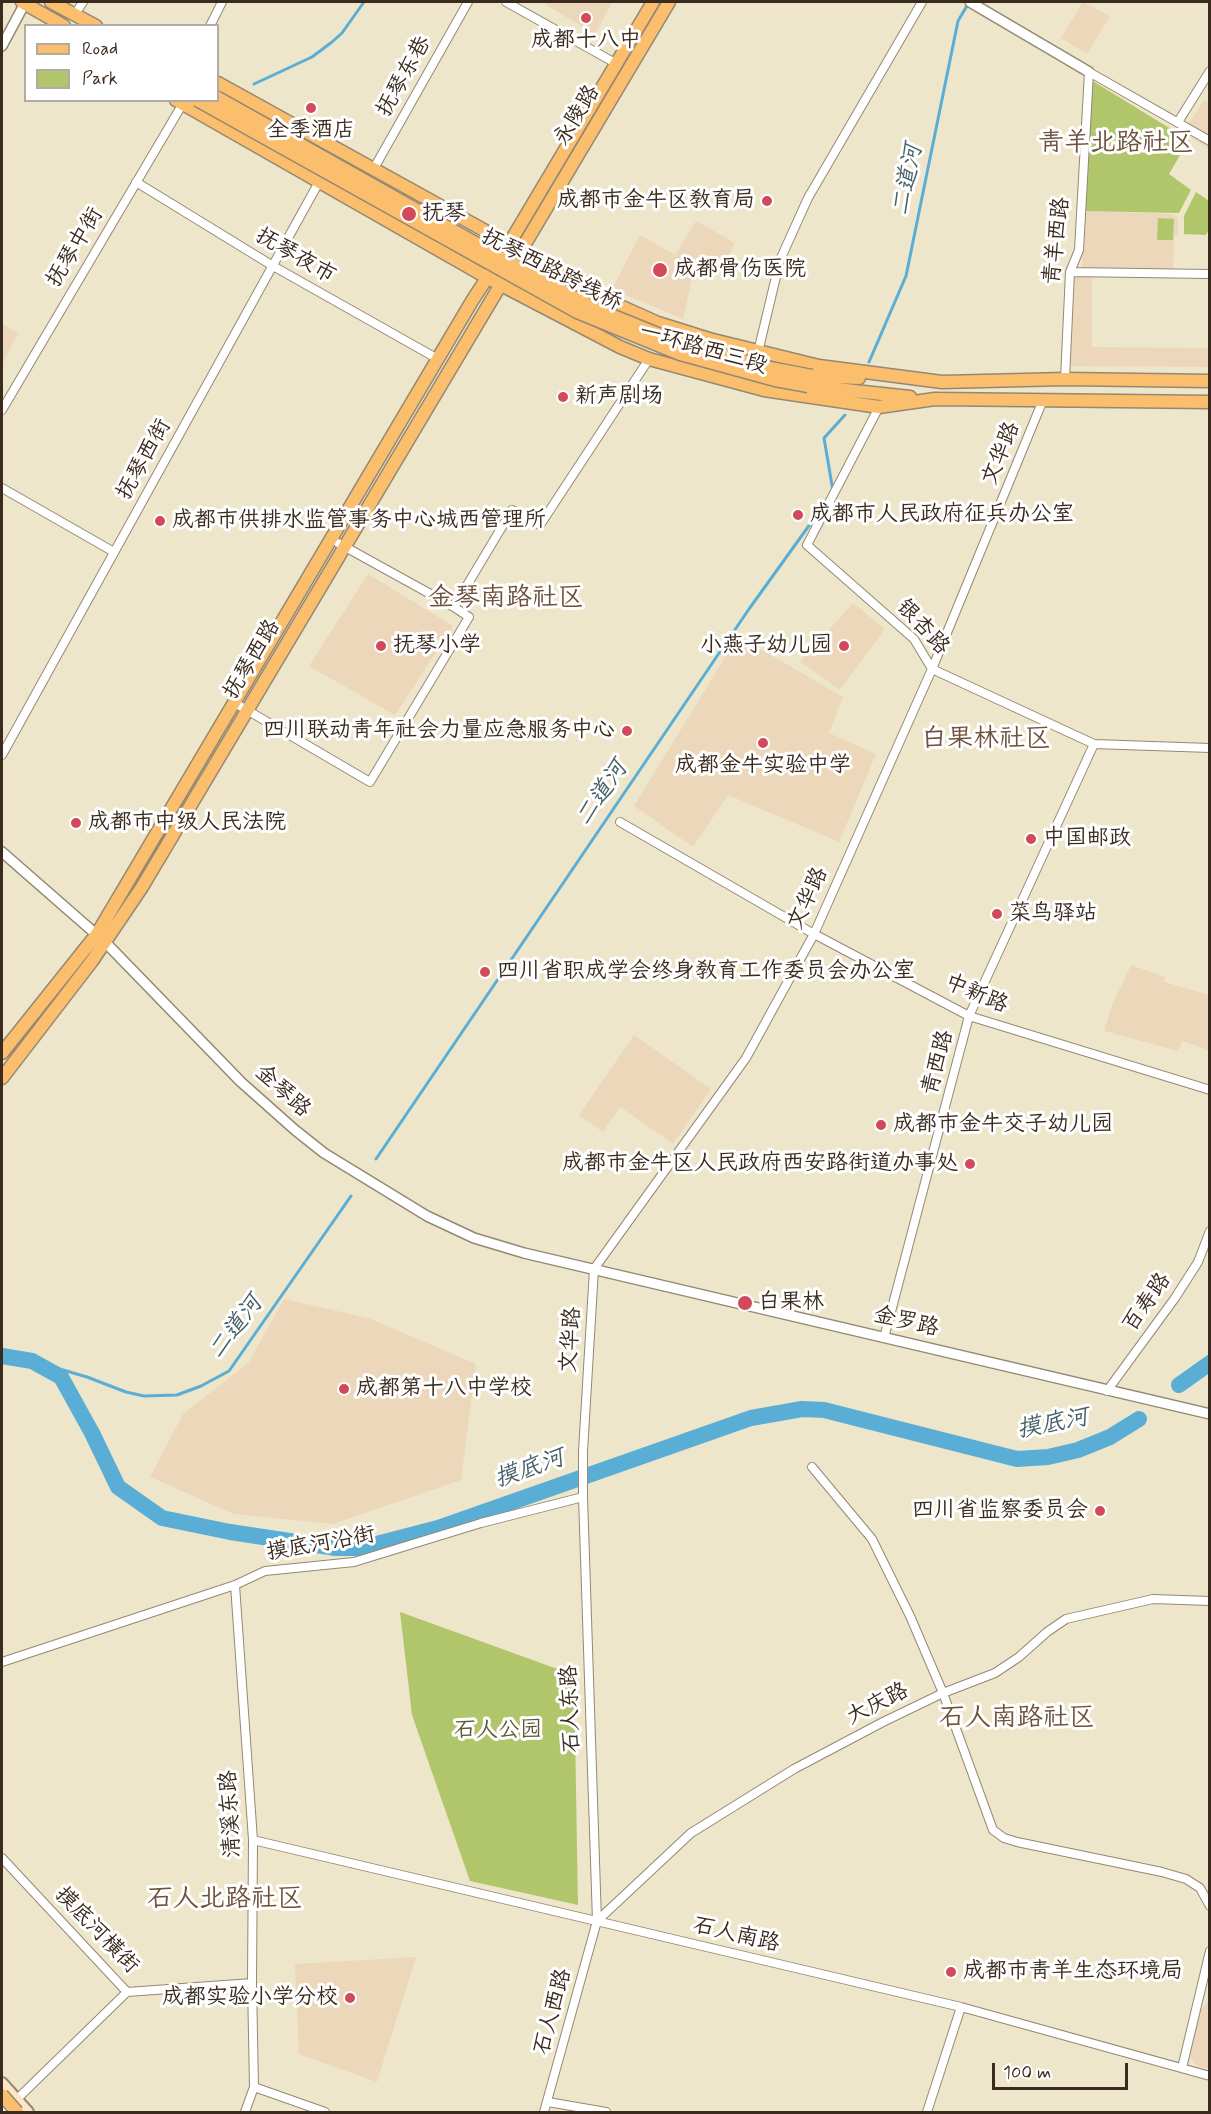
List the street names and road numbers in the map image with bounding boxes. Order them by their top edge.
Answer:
street label: 抚琴东巷 [372,32,438,122]
street label: 永陵路 [550,81,606,151]
street label: 青羊西路 [1040,196,1076,286]
street label: 抚琴中街 [42,203,110,293]
street label: 抚琴夜市 [250,224,340,290]
street label: 抚琴西路跨线桥 [476,224,626,318]
street label: 一环路西三段 [636,319,770,381]
street label: 抚琴西街 [112,415,178,505]
street label: 文华路 [977,418,1027,490]
street label: 银杏路 [890,595,954,661]
street label: 抚琴西路 [219,615,287,705]
street label: 文华路 [783,864,835,934]
street label: 中新路 [940,970,1012,1020]
street label: 青西路 [918,1028,960,1098]
street label: 金琴路 [249,1060,315,1124]
street label: 百寿路 [1118,1268,1178,1338]
street label: 金罗路 [871,1303,941,1343]
street label: 文华路 [557,1306,587,1374]
street label: 摸底河沿街 [265,1522,377,1568]
street label: 石人东路 [557,1665,587,1753]
street label: 大庆路 [843,1678,913,1732]
street label: 清溪东路 [217,1769,247,1859]
street label: 摸底河横街 [48,1882,144,1980]
street label: 石人南路 [690,1913,782,1959]
street label: 石人西路 [530,1966,578,2058]

